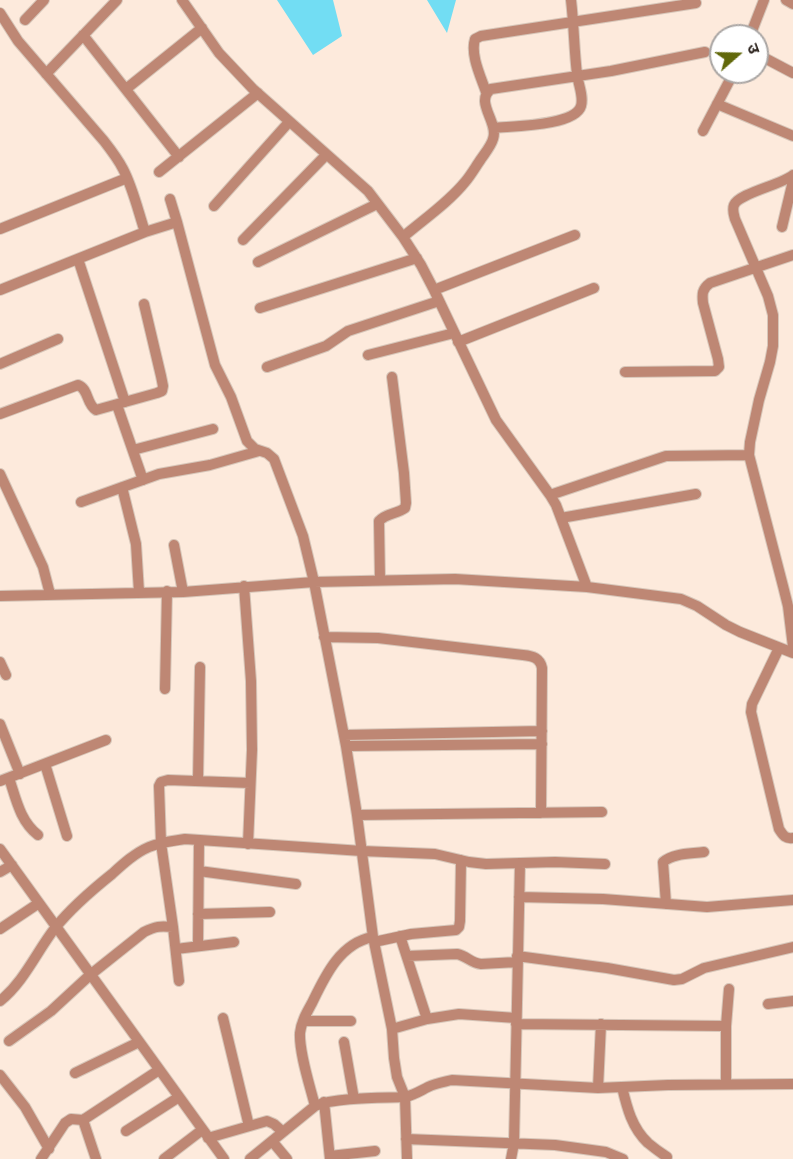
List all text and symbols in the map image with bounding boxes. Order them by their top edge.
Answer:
north arrow [709,24,769,84]
text: उ [743,40,766,56]

